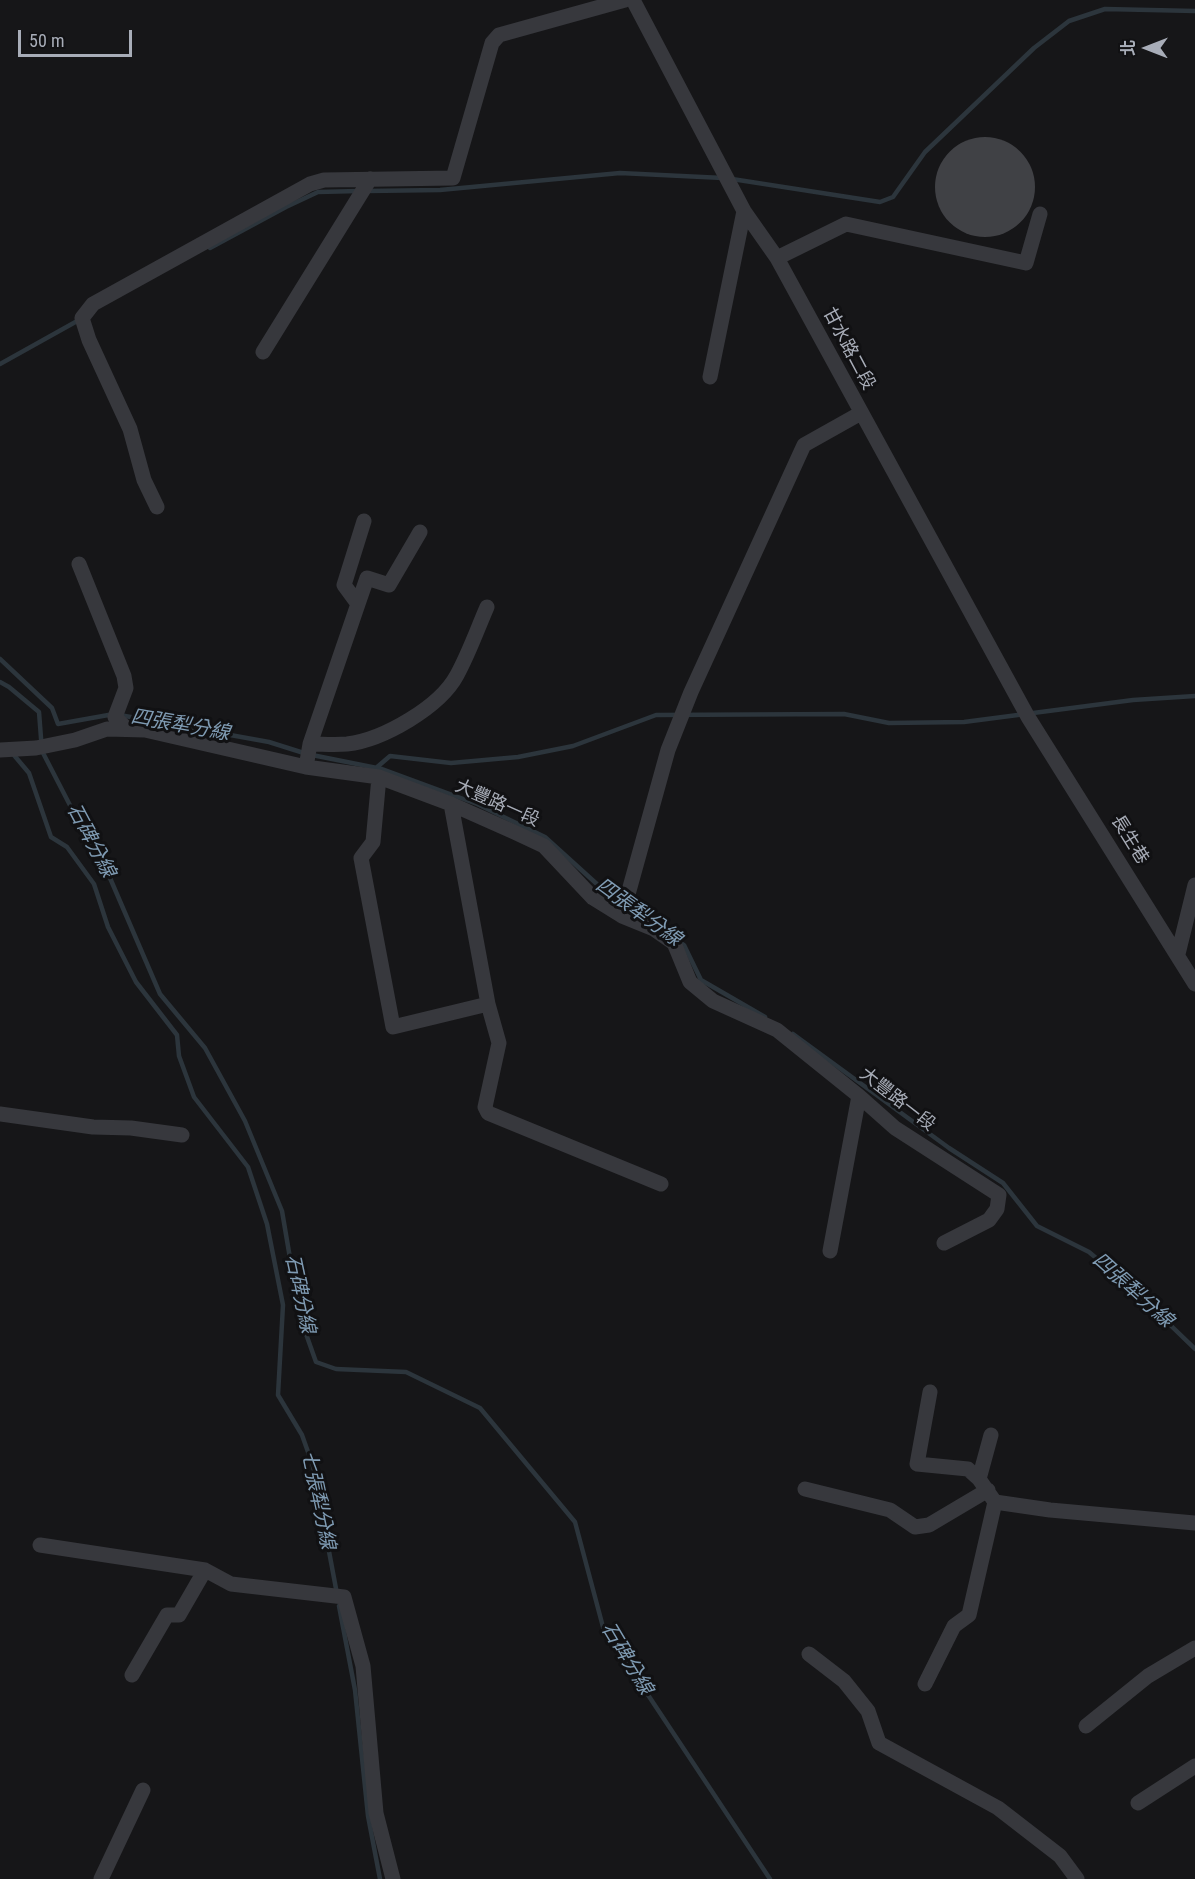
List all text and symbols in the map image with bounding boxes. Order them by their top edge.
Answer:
scale bar [21,18,135,56]
north arrow [1117,18,1177,78]
text: 50 m [29,30,64,51]
text: 北 [1119,40,1138,56]
street label: 甘水路二段 [817,304,879,394]
water label: 四張犁分線 [129,705,231,747]
street label: 大豐路一段 [451,776,543,832]
water label: 石碑分線 [61,800,119,882]
street label: 長生巷 [1106,811,1152,869]
water label: 四張犁分線 [590,874,686,952]
street label: 大豐路一段 [855,1064,939,1136]
water label: 四張犁分線 [1087,1249,1177,1333]
water label: 石碑分線 [279,1252,319,1336]
water label: 七張犁分線 [295,1449,339,1551]
water label: 石碑分線 [595,1619,657,1699]

